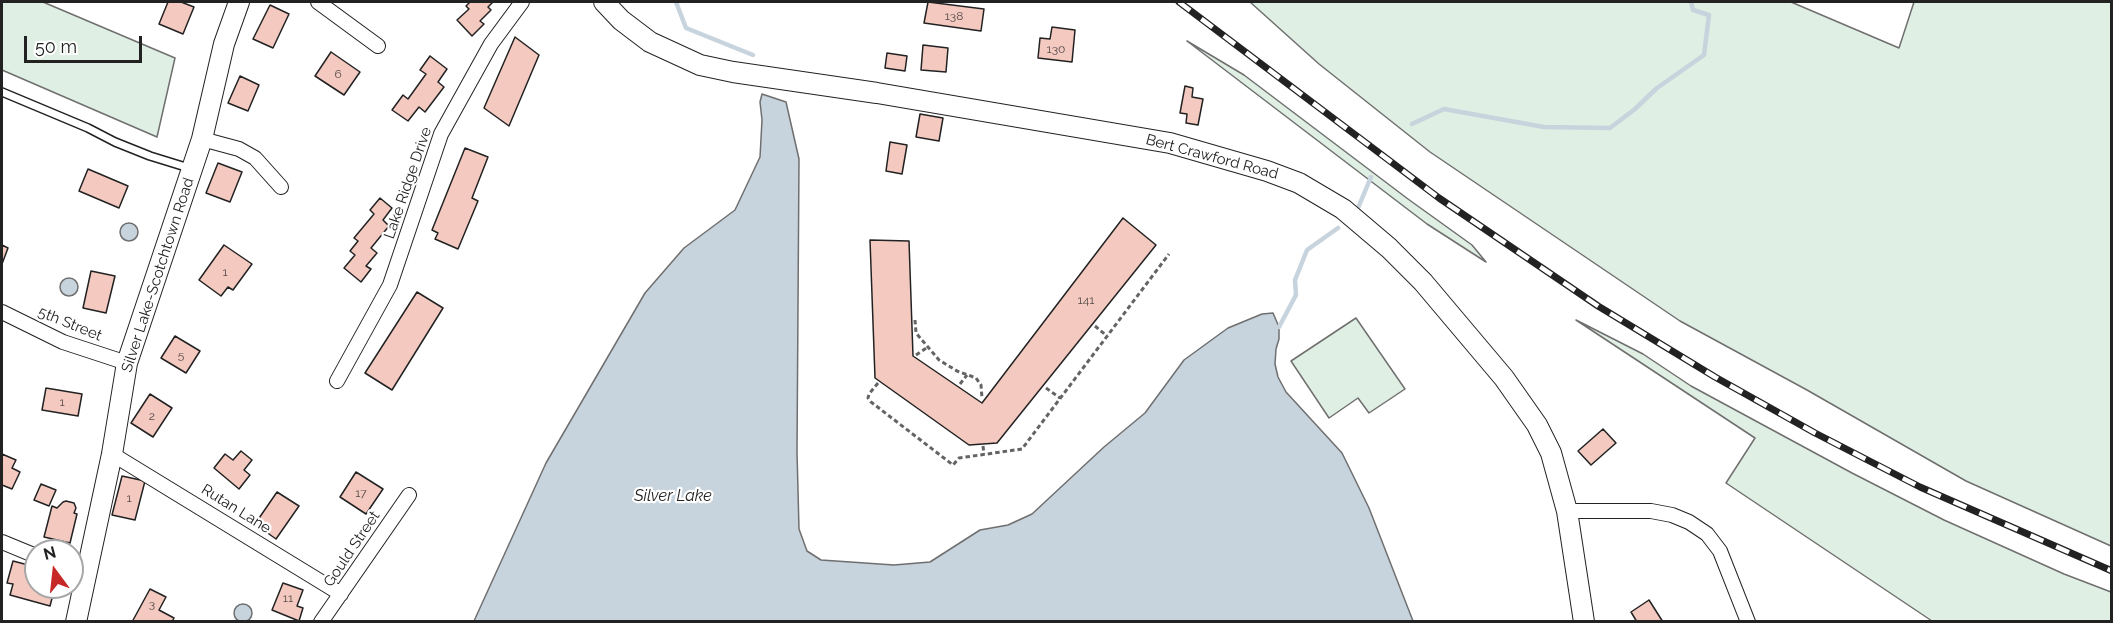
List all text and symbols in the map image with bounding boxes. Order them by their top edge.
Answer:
house number: 138 [945,9,963,23]
scale bar [27,24,146,62]
text: 50 m [35,36,77,57]
house number: 130 [1047,42,1065,56]
house number: 6 [334,67,342,81]
street label: Lake Ridge Drive [380,125,436,241]
street label: Bert Crawford Road [1144,131,1280,183]
street label: Silver Lake-Scotchtown Road [118,175,198,375]
house number: 1 [222,265,228,279]
house number: 141 [1078,293,1094,307]
street label: 5th Street [35,303,105,345]
house number: 5 [178,348,184,362]
house number: 1 [59,395,65,409]
house number: 2 [149,409,155,423]
street label: Rutan Lane [198,480,274,538]
house number: 17 [355,486,367,500]
water label: Silver Lake [634,486,712,506]
house number: 1 [126,491,132,505]
street label: Gould Street [320,508,384,590]
north arrow [24,539,84,599]
text: N [41,542,58,564]
house number: 11 [283,591,293,605]
house number: 3 [149,597,155,611]

